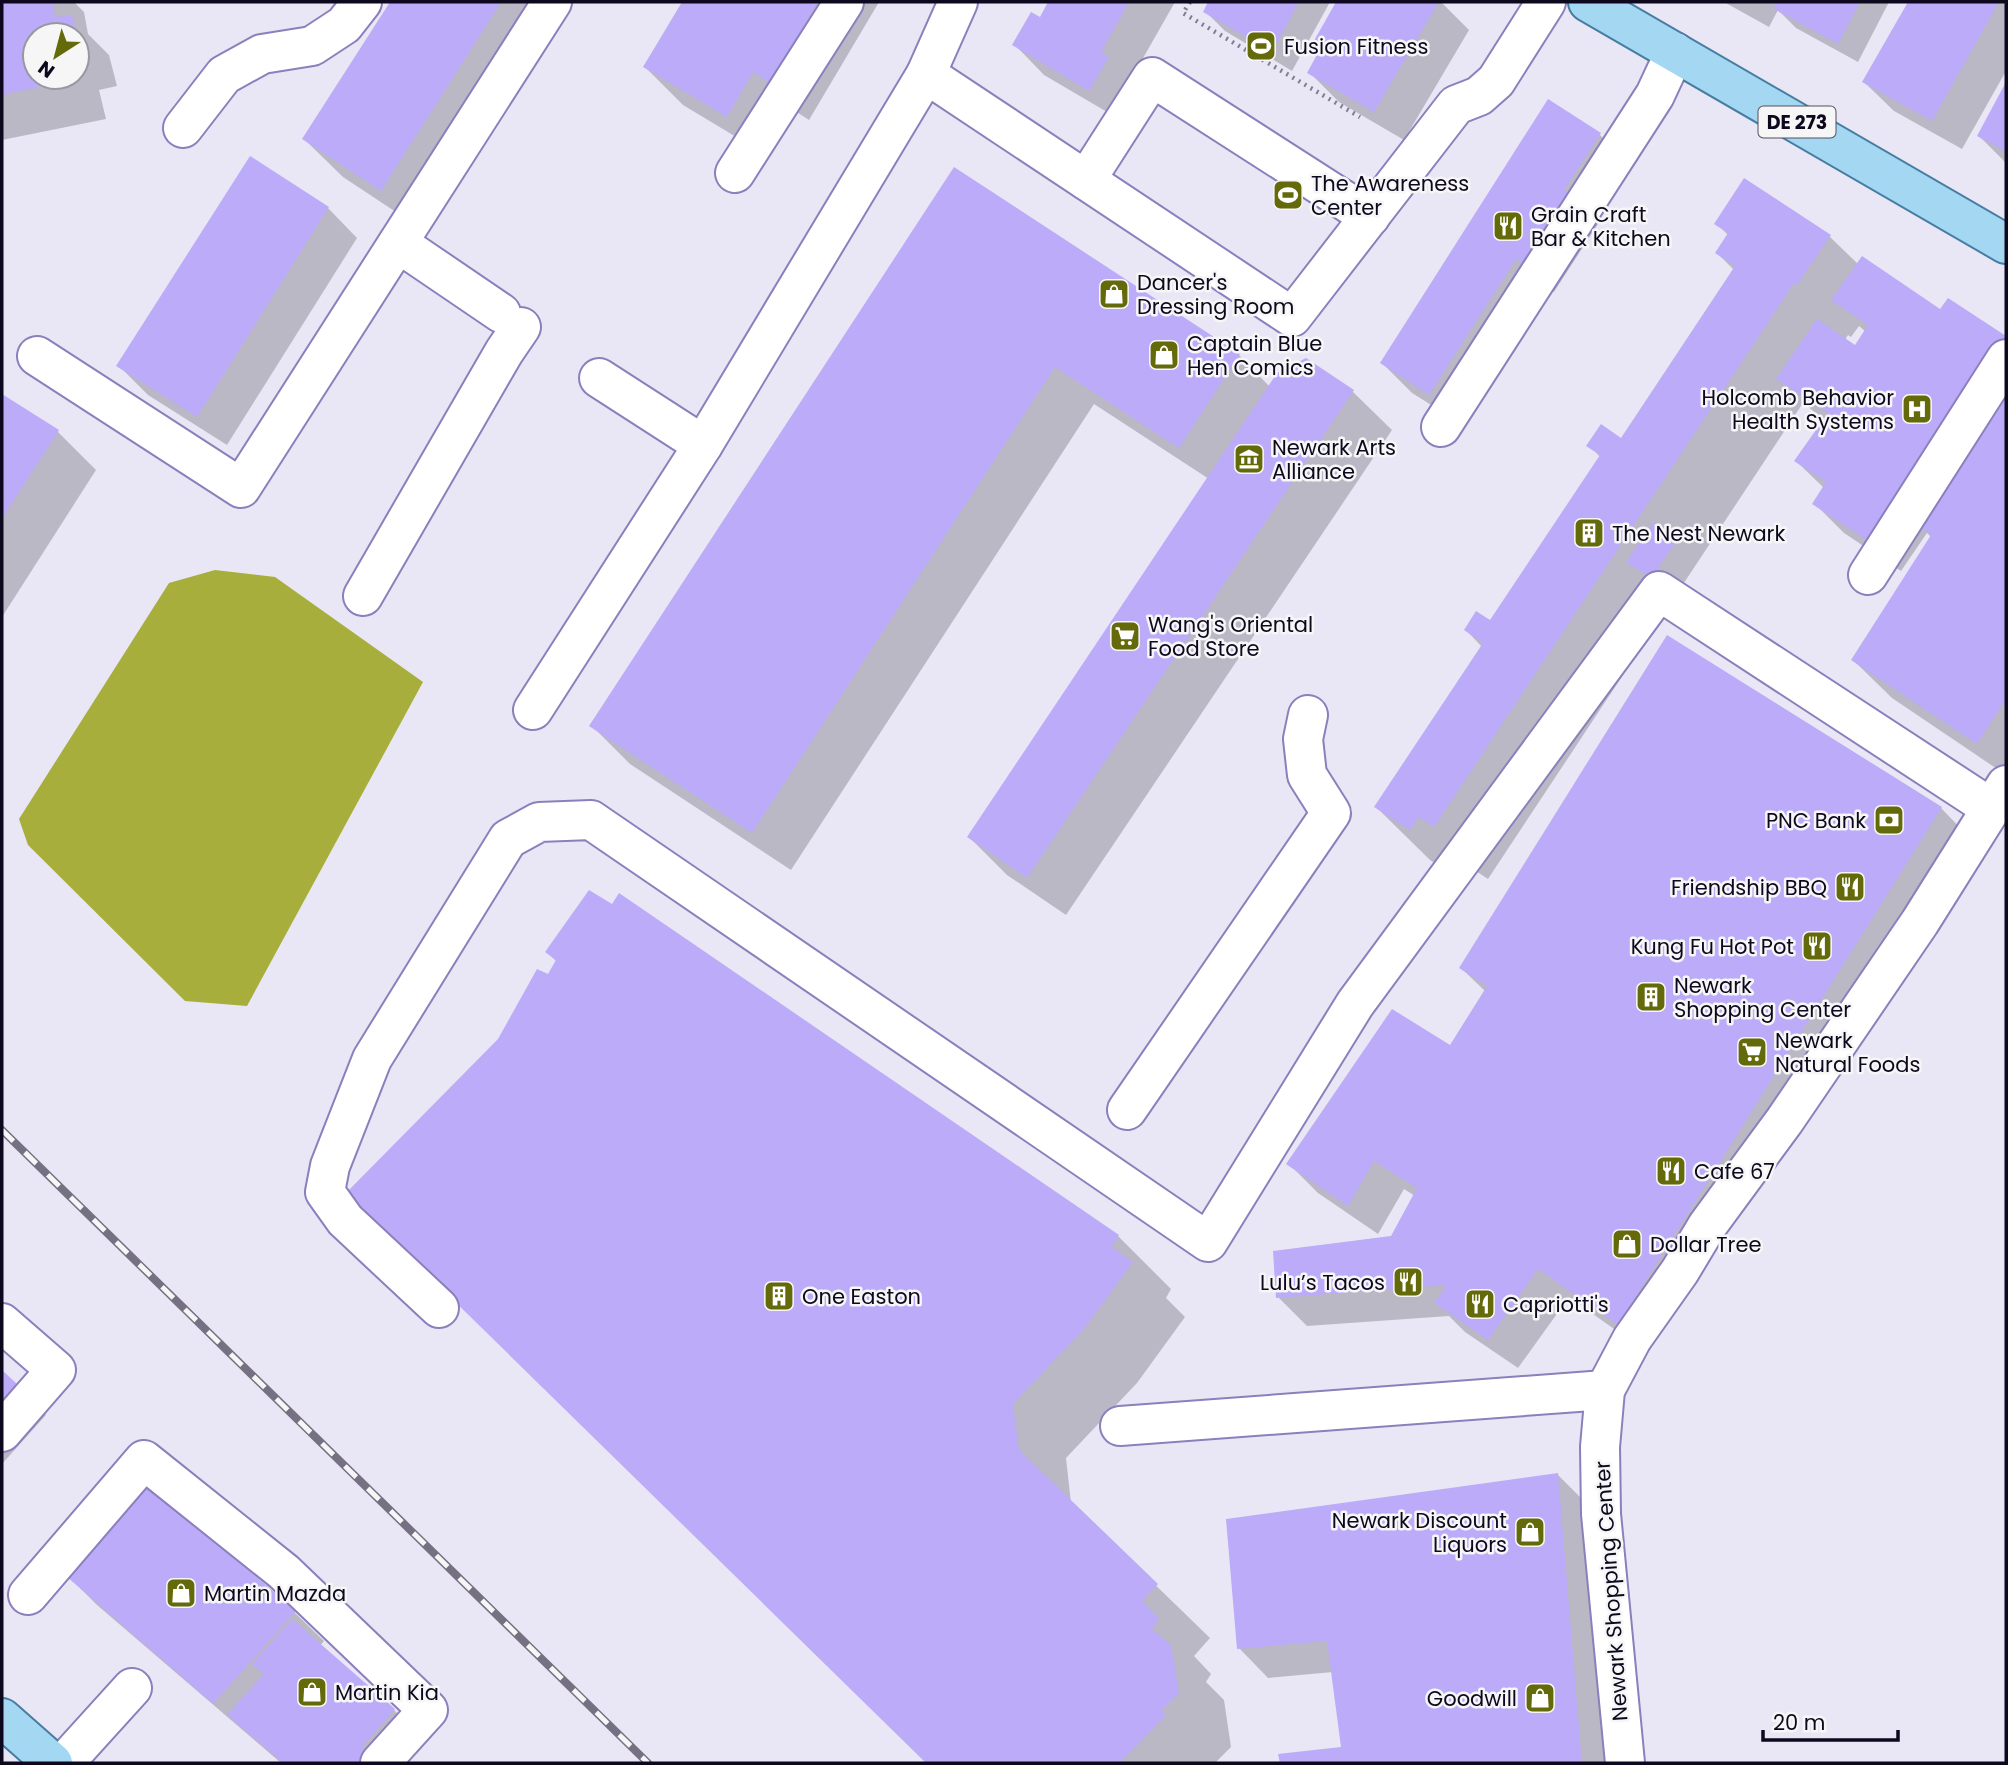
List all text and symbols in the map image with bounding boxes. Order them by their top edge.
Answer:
north arrow [21,21,91,91]
sports icon: Fusion Fitness [1244,29,1278,63]
place label: Fusion Fitness [1284,32,1428,61]
text: N [33,54,60,84]
road number: DE 273 [1758,106,1836,138]
place label: The Awareness Center [1311,169,1469,222]
sports icon: The Awareness Center [1271,178,1305,212]
place label: Grain Craft Bar & Kitchen [1531,200,1671,253]
restaurant icon: Grain Craft Bar & Kitchen [1491,209,1525,243]
place label: Dancer's Dressing Room [1137,268,1294,321]
shop icon: Dancer's Dressing Room [1097,277,1131,311]
place label: Captain Blue Hen Comics [1187,329,1322,382]
shop icon: Captain Blue Hen Comics [1147,338,1181,372]
place label: Holcomb Behavior Health Systems [1701,383,1894,436]
hospital icon: Holcomb Behavior Health Systems [1900,392,1934,426]
place label: Newark Arts Alliance [1272,433,1396,486]
museum icon: Newark Arts Alliance [1232,442,1266,476]
building icon: The Nest Newark [1572,516,1606,550]
place label: The Nest Newark [1612,519,1785,548]
place label: Wang's Oriental Food Store [1148,610,1313,663]
supermarket icon: Wang's Oriental Food Store [1108,619,1142,653]
bank icon: PNC Bank [1872,803,1906,837]
place label: PNC Bank [1766,806,1866,835]
restaurant icon: Friendship BBQ [1833,870,1867,904]
place label: Friendship BBQ [1671,873,1827,902]
restaurant icon: Kung Fu Hot Pot [1800,929,1834,963]
place label: Kung Fu Hot Pot [1631,932,1794,961]
place label: Newark Shopping Center [1674,971,1851,1024]
building icon: Newark Shopping Center [1634,980,1668,1014]
place label: Newark Natural Foods [1775,1026,1920,1079]
supermarket icon: Newark Natural Foods [1735,1035,1769,1069]
restaurant icon: Cafe 67 [1654,1154,1688,1188]
place label: Cafe 67 [1694,1157,1775,1186]
shop icon: Dollar Tree [1610,1227,1644,1261]
place label: Dollar Tree [1650,1230,1762,1259]
restaurant icon: Lulu’s Tacos [1391,1265,1425,1299]
place label: Lulu’s Tacos [1260,1268,1385,1297]
building icon: One Easton [762,1279,796,1313]
place label: One Easton [802,1282,921,1311]
restaurant icon: Capriotti's [1463,1287,1497,1321]
place label: Capriotti's [1503,1290,1609,1319]
street label: Newark Shopping Center [1587,1460,1635,1722]
place label: Newark Discount Liquors [1332,1506,1507,1559]
shop icon: Newark Discount Liquors [1513,1515,1547,1549]
shop icon: Martin Mazda [164,1576,198,1610]
place label: Martin Mazda [204,1579,346,1608]
shop icon: Martin Kia [295,1675,329,1709]
place label: Martin Kia [335,1678,439,1707]
shop icon: Goodwill [1523,1681,1557,1715]
place label: Goodwill [1427,1684,1517,1713]
scale bar [1763,1698,1898,1742]
text: 20 m [1773,1708,1826,1737]

